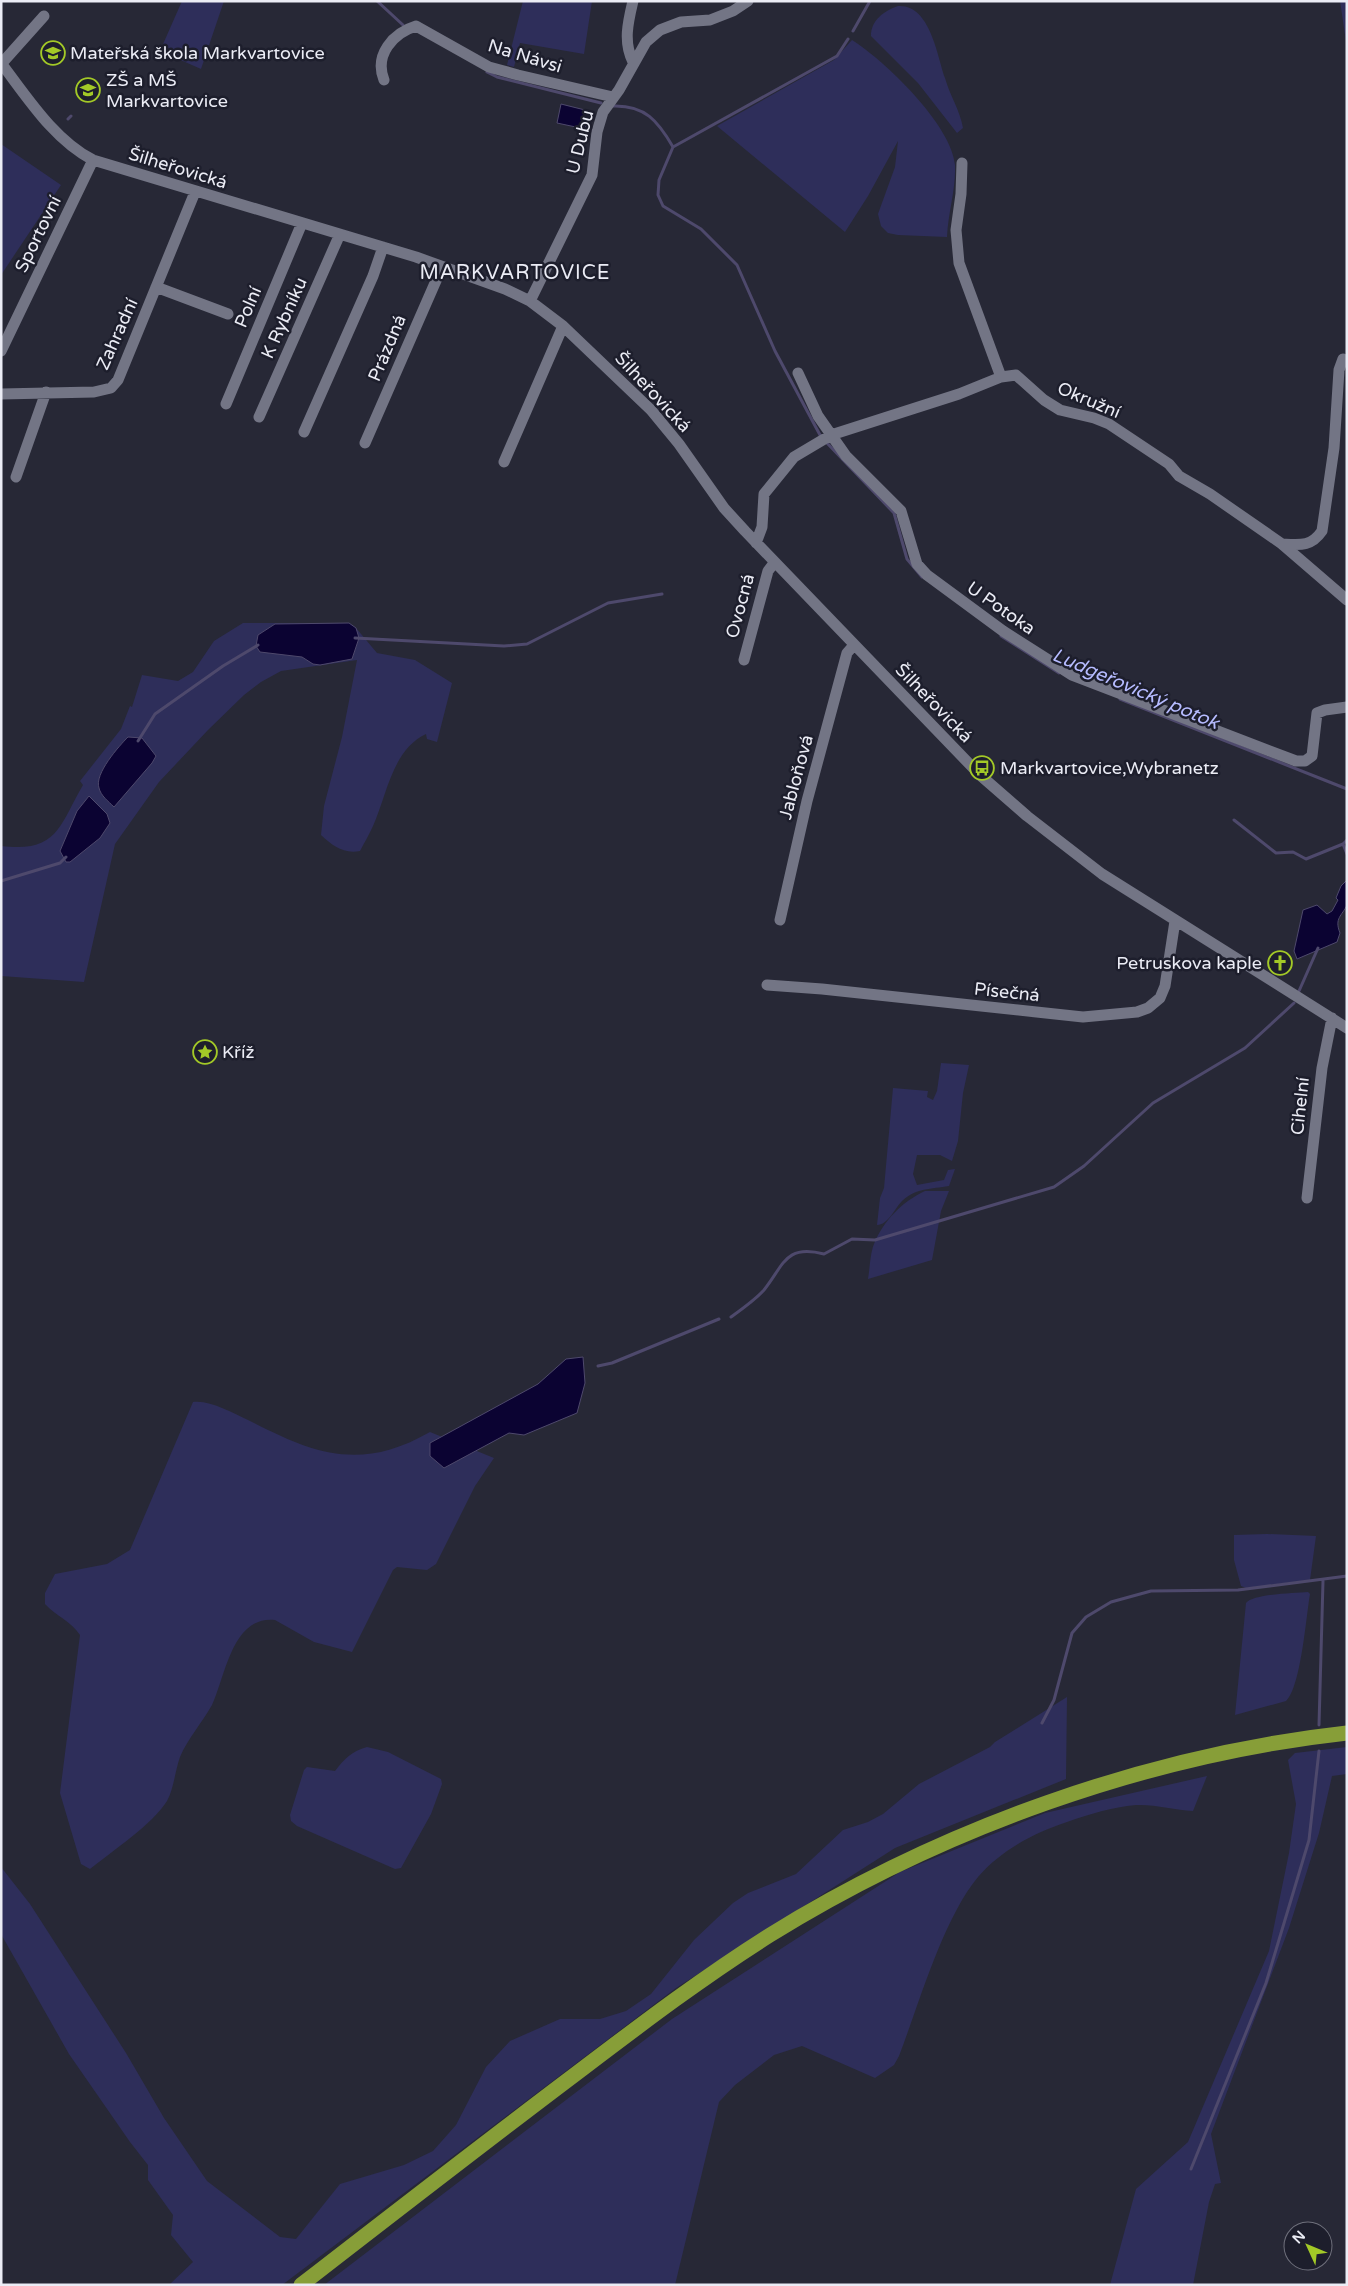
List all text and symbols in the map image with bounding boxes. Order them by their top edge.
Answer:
street label: Na Návsi [485,34,565,78]
school or university icon: Mateřská škola Markvartovice [40,40,66,66]
place label: Mateřská škola Markvartovice [70,42,325,64]
place label: ZŠ a MŠ Markvartovice [106,69,228,112]
school or university icon: ZŠ a MŠ Markvartovice [75,77,101,103]
street label: U Dubu [561,108,599,176]
street label: Šilheřovická [126,143,230,193]
street label: Sportovní [10,192,66,276]
district label: MARKVARTOVICE [420,261,610,285]
street label: K Rybníku [256,274,312,362]
street label: Polní [230,283,267,331]
street label: Zahradní [91,294,143,373]
street label: Prázdná [363,311,411,385]
street label: Šilheřovická [610,347,696,437]
street label: Okružní [1054,377,1124,423]
street label: Ovocná [721,571,759,641]
street label: U Potoka [963,576,1039,640]
water label: Ludgeřovický potok [1049,644,1224,735]
street label: Šilheřovická [891,659,977,747]
street label: Jabloňová [774,732,818,822]
bus stop icon: Markvartovice,Wybranetz [969,755,995,781]
place label: Markvartovice,Wybranetz [1000,757,1219,779]
church icon: Petruskova kaple [1267,950,1293,976]
place label: Petruskova kaple [1116,952,1262,974]
street label: Písečná [973,978,1041,1006]
place icon: Kříž [192,1039,218,1065]
place label: Kříž [222,1041,254,1063]
street label: Cihelní [1286,1075,1314,1136]
north arrow [1283,2221,1333,2271]
text: N [1289,2227,1309,2247]

